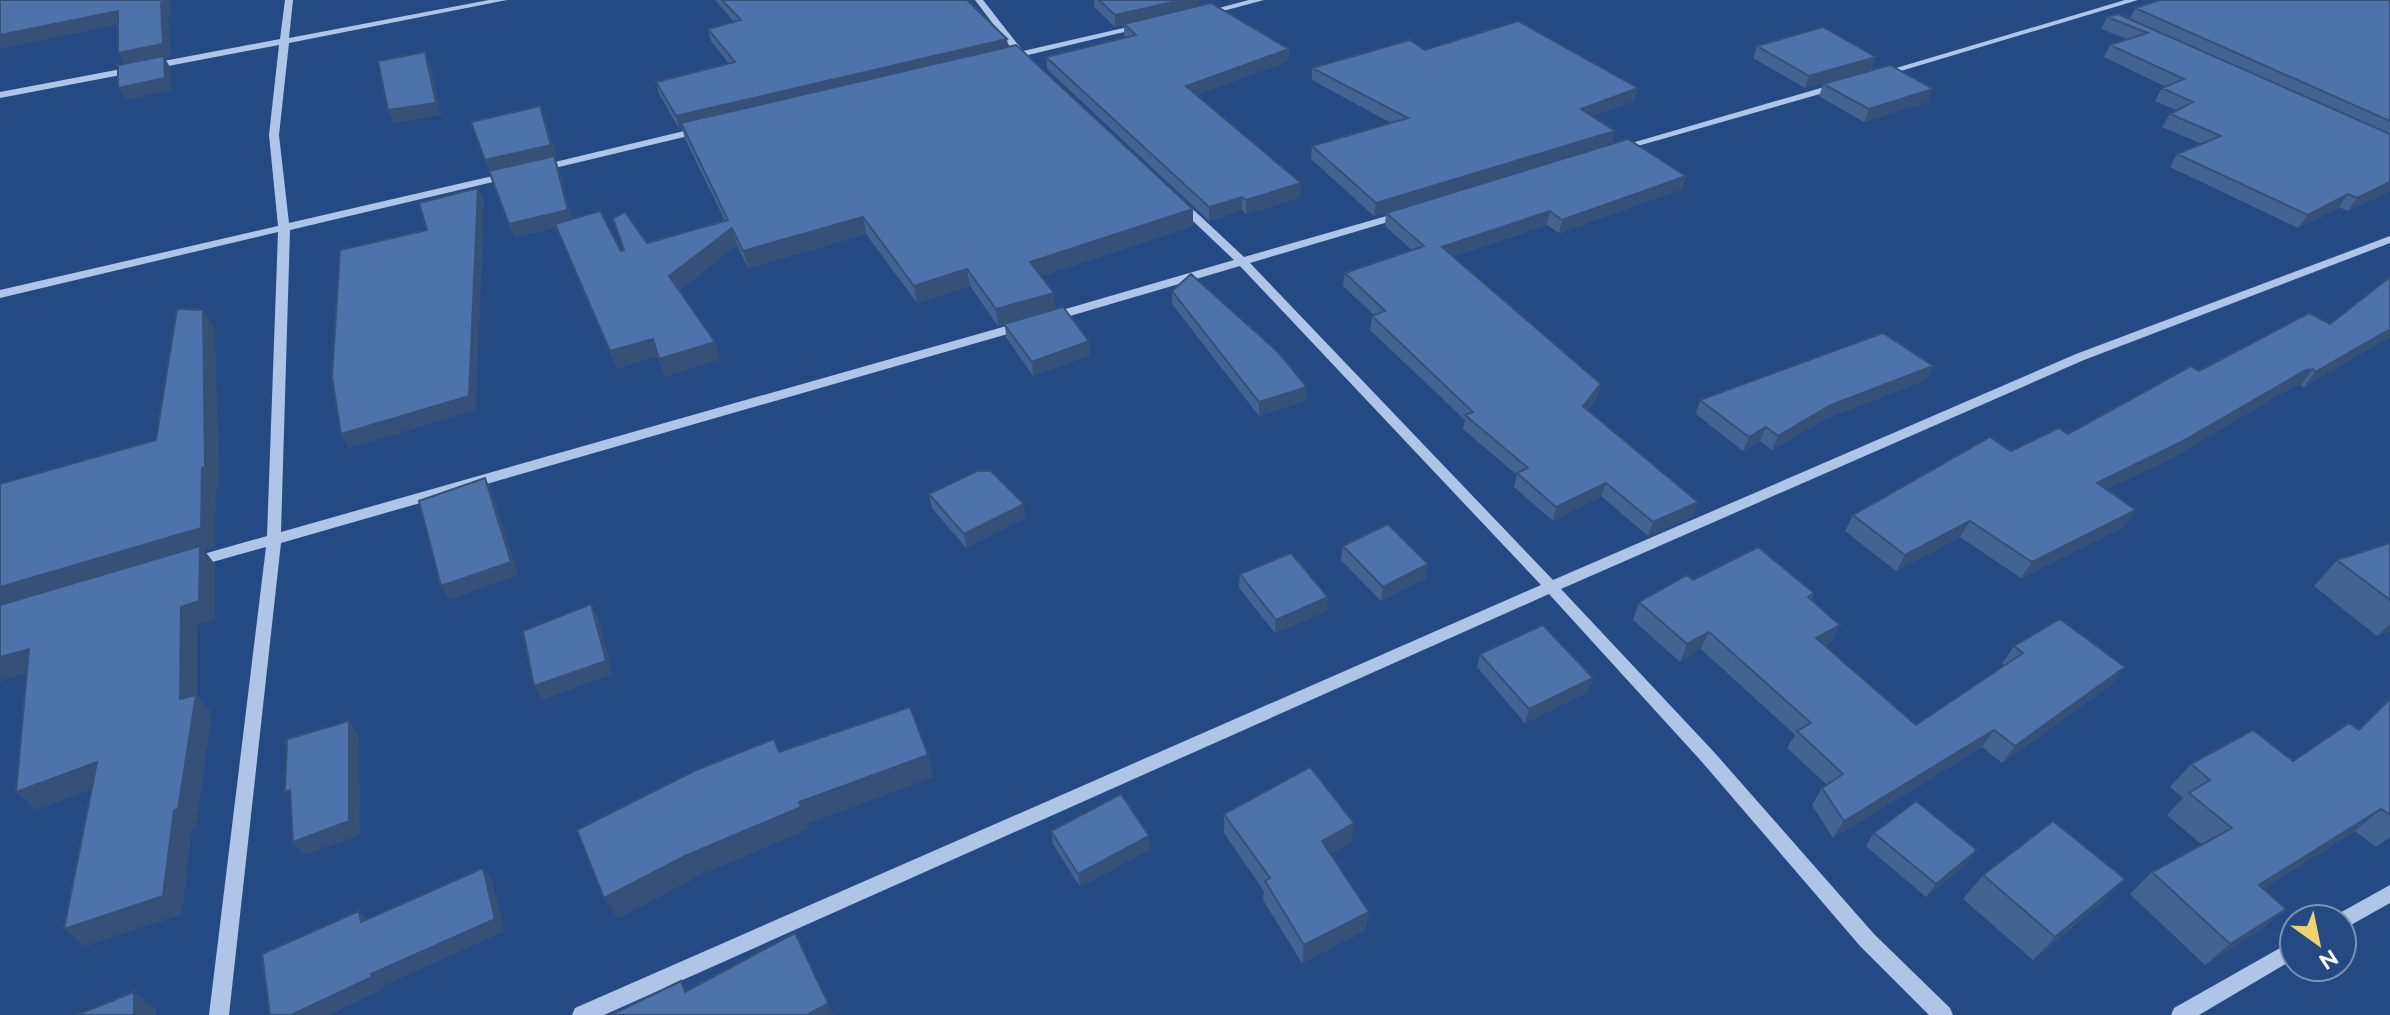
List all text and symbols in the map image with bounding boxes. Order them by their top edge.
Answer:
north arrow [2278,903,2358,983]
text: N [2315,944,2343,975]

